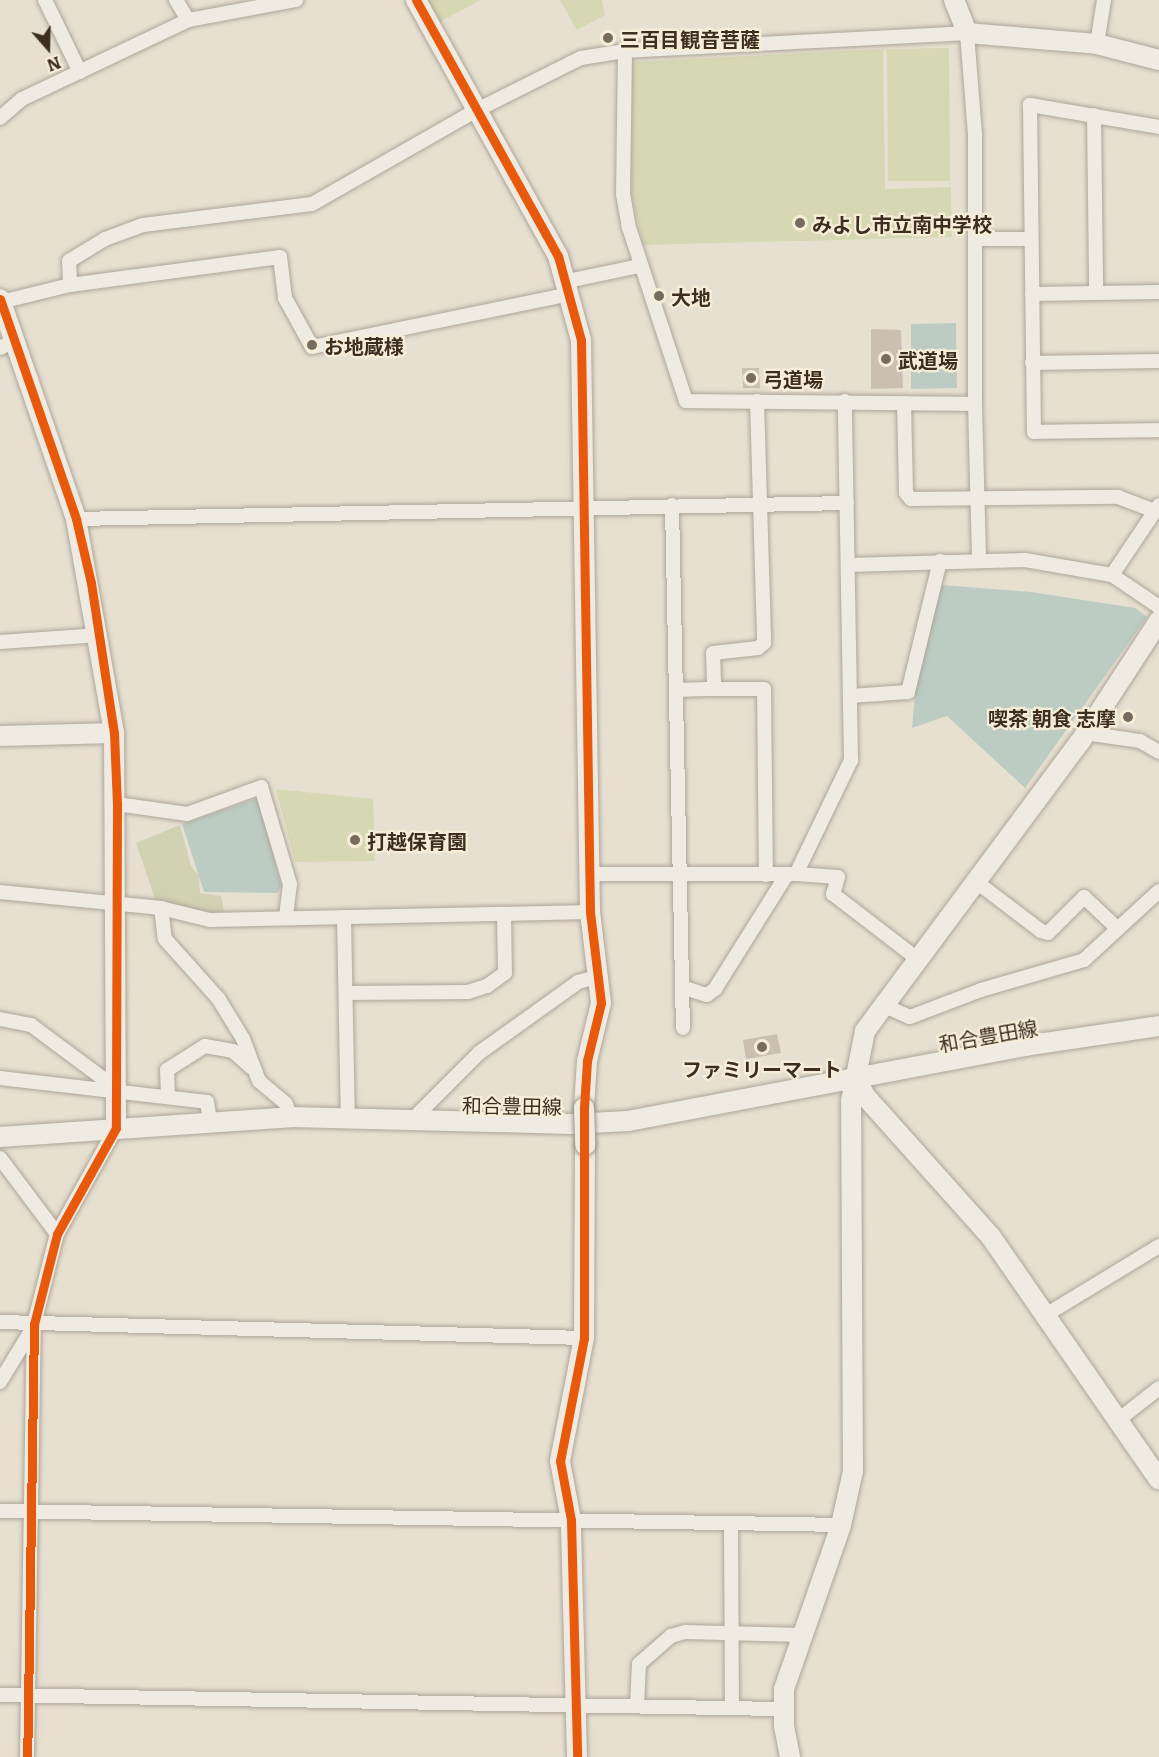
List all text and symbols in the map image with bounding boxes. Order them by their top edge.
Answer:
north arrow [18,18,78,78]
place label: 三百目観音菩薩 [620,26,760,50]
marker: 三百目観音菩薩 [601,31,615,45]
text: N [44,51,65,78]
place label: みよし市立南中学校 [812,211,992,235]
marker: みよし市立南中学校 [793,216,807,230]
place label: 大地 [671,284,711,308]
marker: 大地 [652,289,666,303]
place label: お地蔵様 [324,333,404,357]
marker: お地蔵様 [305,338,319,352]
place label: 武道場 [898,347,958,371]
marker: 武道場 [879,352,893,366]
place label: 弓道場 [763,366,823,390]
marker: 弓道場 [744,371,758,385]
place label: 喫茶 朝食 志摩 [988,705,1116,729]
marker: 喫茶 朝食 志摩 [1121,710,1135,724]
place label: 打越保育園 [367,828,467,852]
marker: 打越保育園 [348,833,362,847]
street label: 和合豊田線 [937,1014,1039,1056]
marker: ファミリーマート [755,1040,769,1054]
place label: ファミリーマート [682,1056,842,1080]
street label: 和合豊田線 [462,1092,562,1118]

